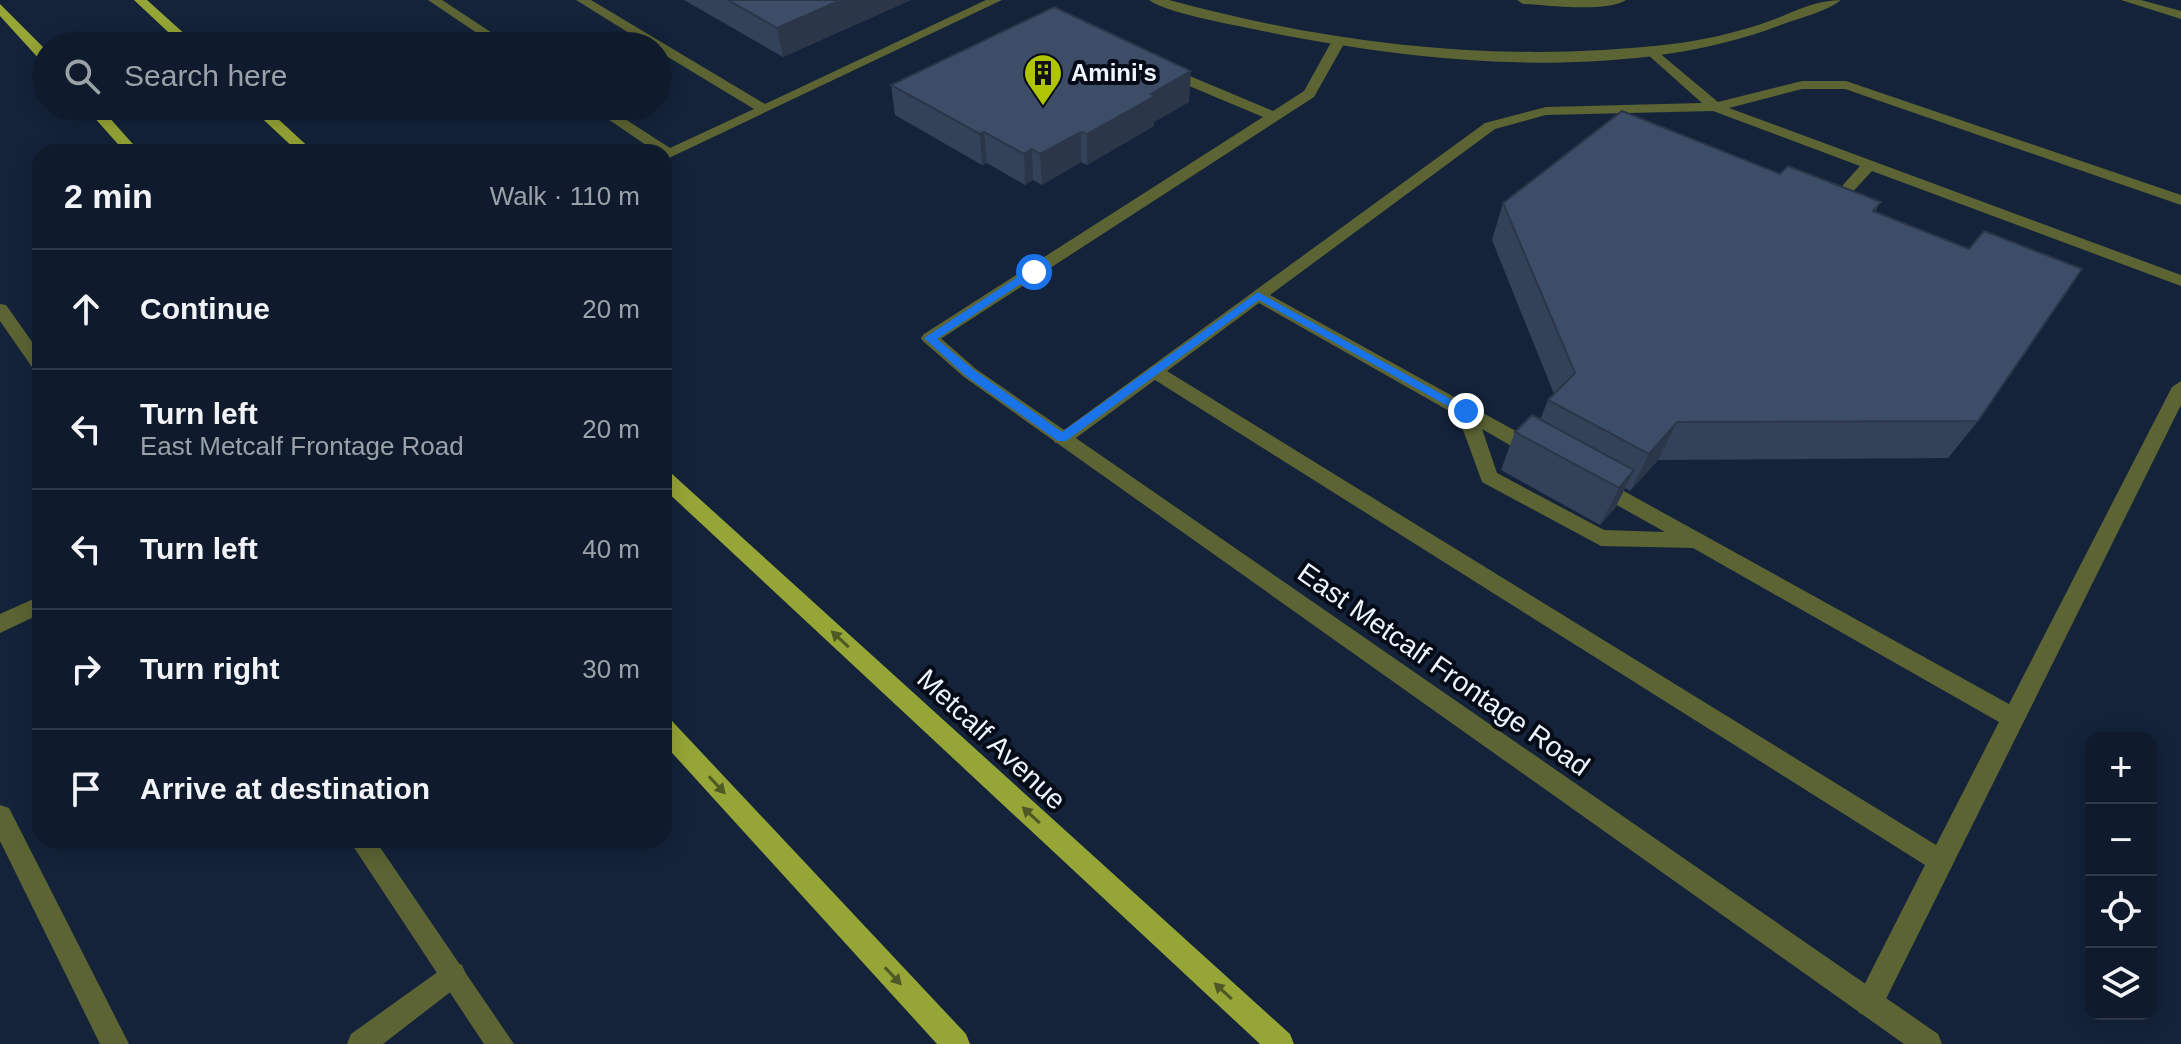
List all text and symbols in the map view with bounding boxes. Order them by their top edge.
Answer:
search box [32,32,672,120]
building icon: Amini's [1022,52,1064,107]
icon: search [60,54,104,98]
text: Search here [124,59,287,92]
place label: Amini's [1071,59,1157,86]
text: 2 min [64,177,153,215]
text: Walk · 110 m [490,181,640,211]
route start [1016,254,1052,290]
icon: ahead [64,287,108,331]
text: Continue [140,292,270,325]
text: 20 m [582,294,640,324]
route end [1448,393,1484,429]
text: Turn left [140,397,258,430]
icon: left [64,407,108,451]
text: 20 m [582,414,640,444]
text: East Metcalf Frontage Road [140,431,464,461]
icon: left [64,527,108,571]
text: Turn left [140,532,258,565]
text: 40 m [582,534,640,564]
street label: East Metcalf Frontage Road [1292,557,1595,782]
one-way arrow [831,631,850,649]
icon: right [64,647,108,691]
text: Turn right [140,652,279,685]
text: 30 m [582,654,640,684]
street label: Metcalf Avenue [911,663,1072,816]
map controls [2085,732,2157,1020]
button: + [2085,732,2157,804]
icon: arrive [64,767,108,811]
text: Arrive at destination [140,772,430,805]
one-way arrow [707,775,725,794]
button: − [2085,804,2157,876]
one-way arrow [1022,807,1041,825]
button: locate [2085,876,2157,948]
button: layers [2085,948,2157,1020]
one-way arrow [884,966,902,985]
one-way arrow [1213,983,1232,1001]

